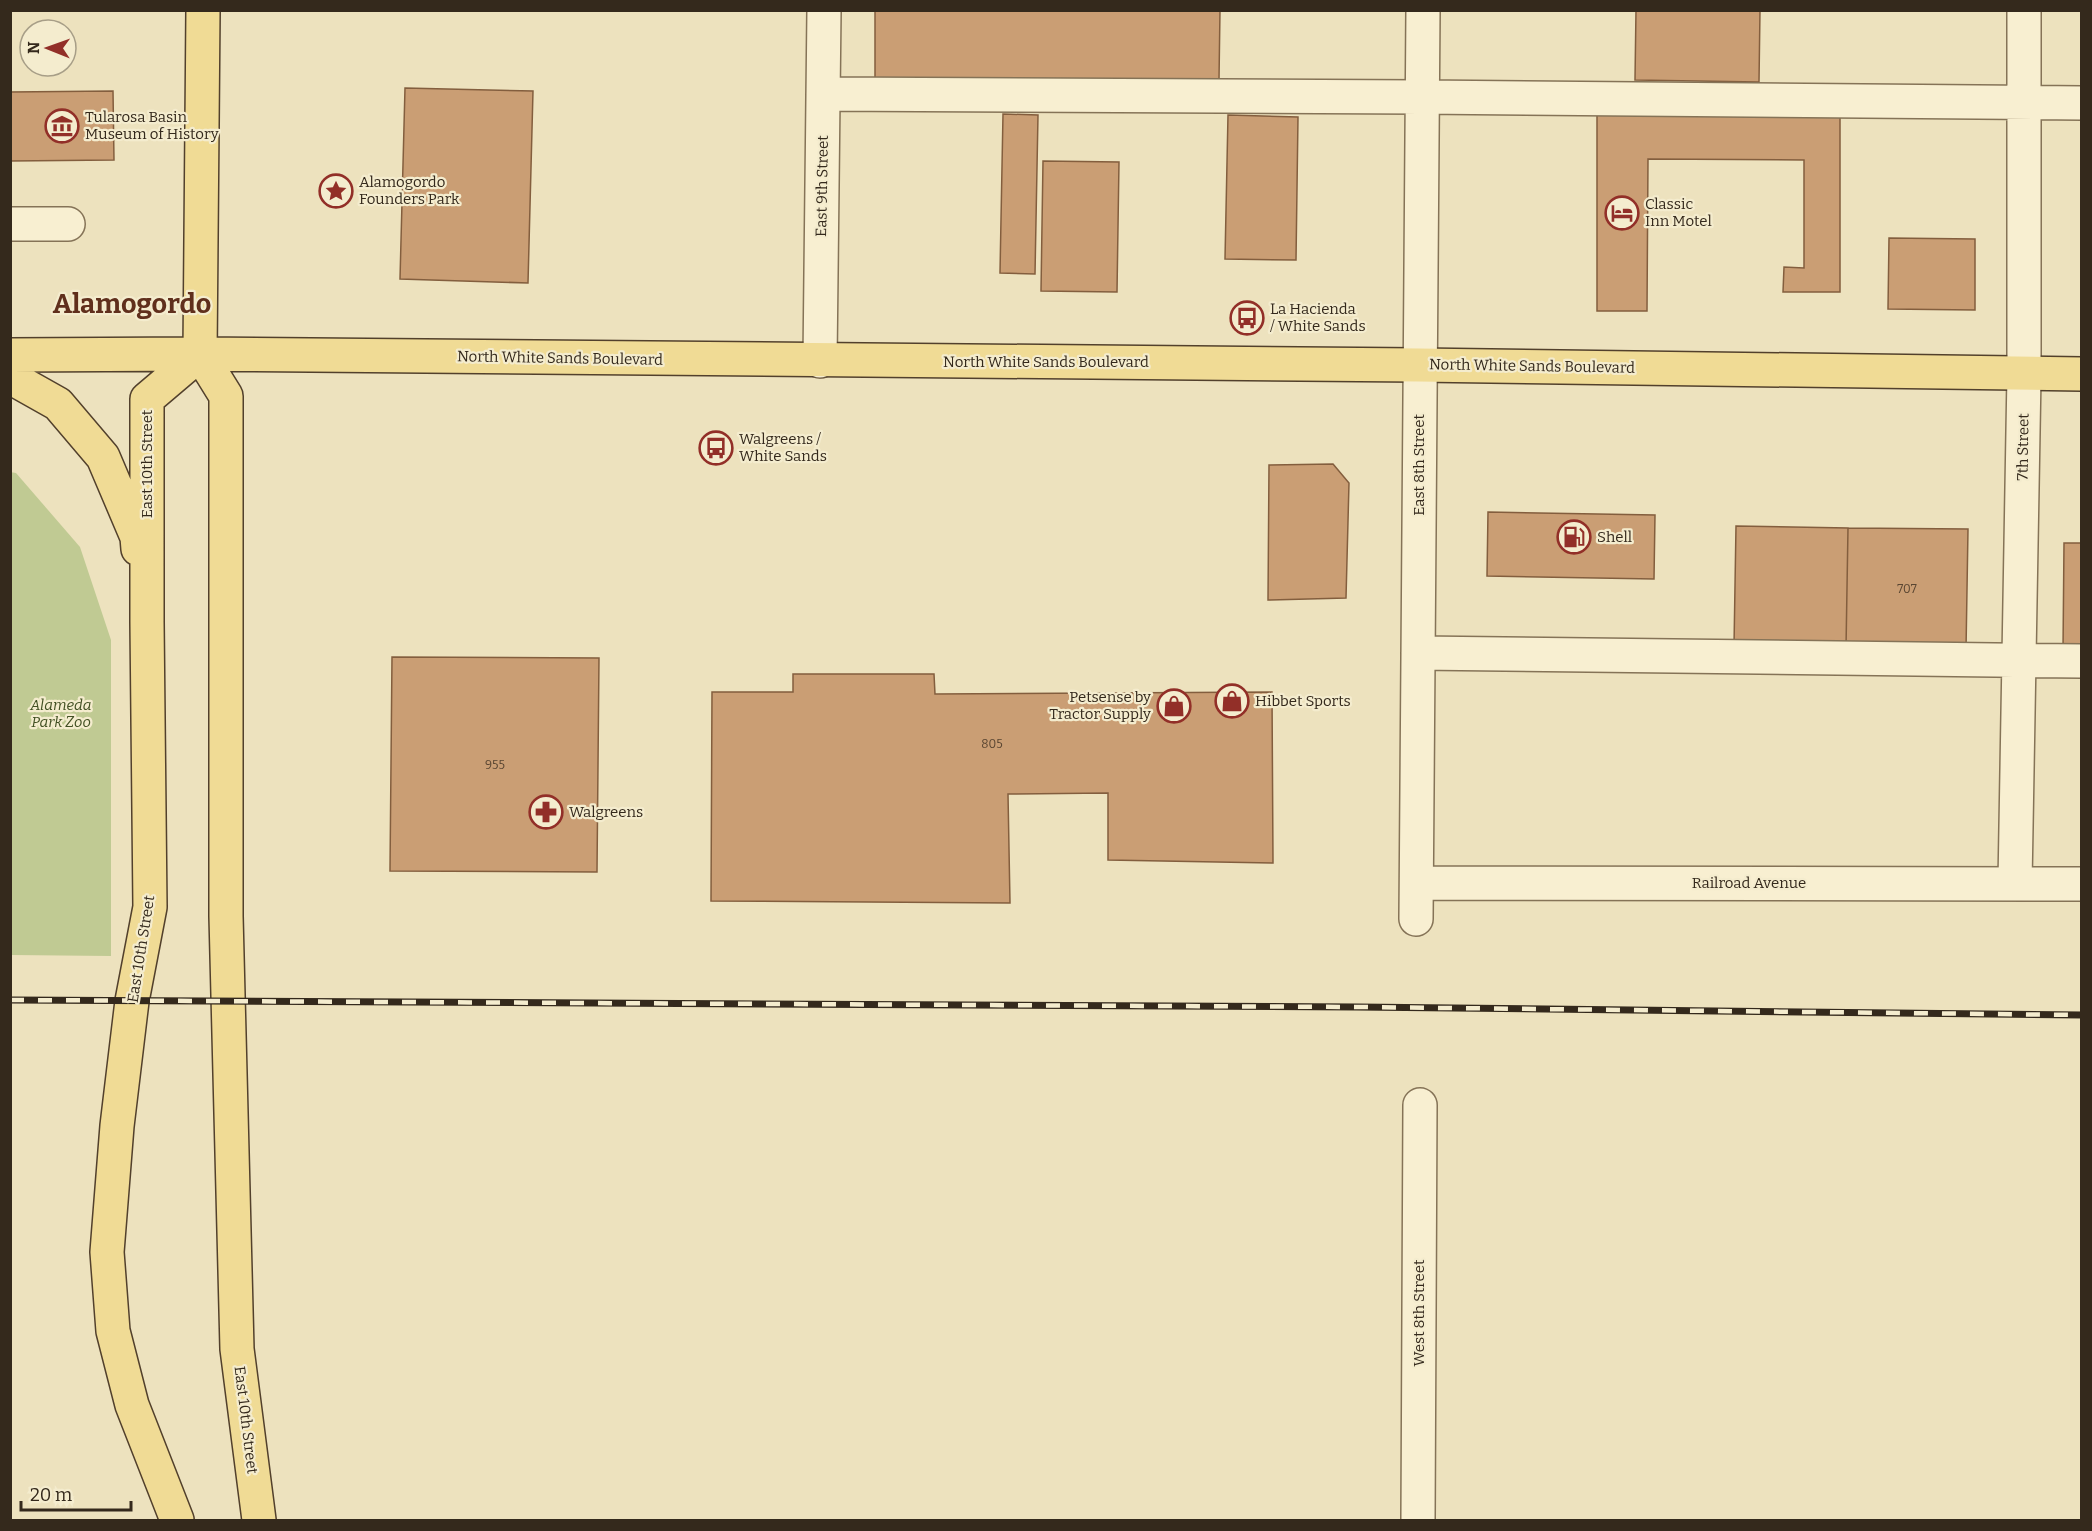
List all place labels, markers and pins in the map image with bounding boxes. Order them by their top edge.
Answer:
museum icon: Tularosa Basin Museum of History [44,108,80,144]
place label: Tularosa Basin Museum of History [85,108,219,143]
place icon: Alamogordo Founders Park [318,173,354,209]
place label: Alamogordo Founders Park [359,173,460,208]
hotel icon: Classic Inn Motel [1604,195,1640,231]
place label: Classic Inn Motel [1645,195,1712,230]
bus stop icon: La Hacienda / White Sands [1229,300,1265,336]
place label: La Hacienda / White Sands [1270,300,1366,335]
bus stop icon: Walgreens / White Sands [698,430,734,466]
place label: Walgreens / White Sands [739,430,827,465]
fuel station icon: Shell [1556,519,1592,555]
place label: Shell [1597,528,1632,546]
shop icon: Hibbet Sports [1214,683,1250,719]
place label: Petsense by Tractor Supply [1049,688,1151,723]
shop icon: Petsense by Tractor Supply [1156,688,1192,724]
place label: Hibbet Sports [1255,692,1351,710]
pharmacy icon: Walgreens [528,794,564,830]
place label: Walgreens [569,803,643,821]

